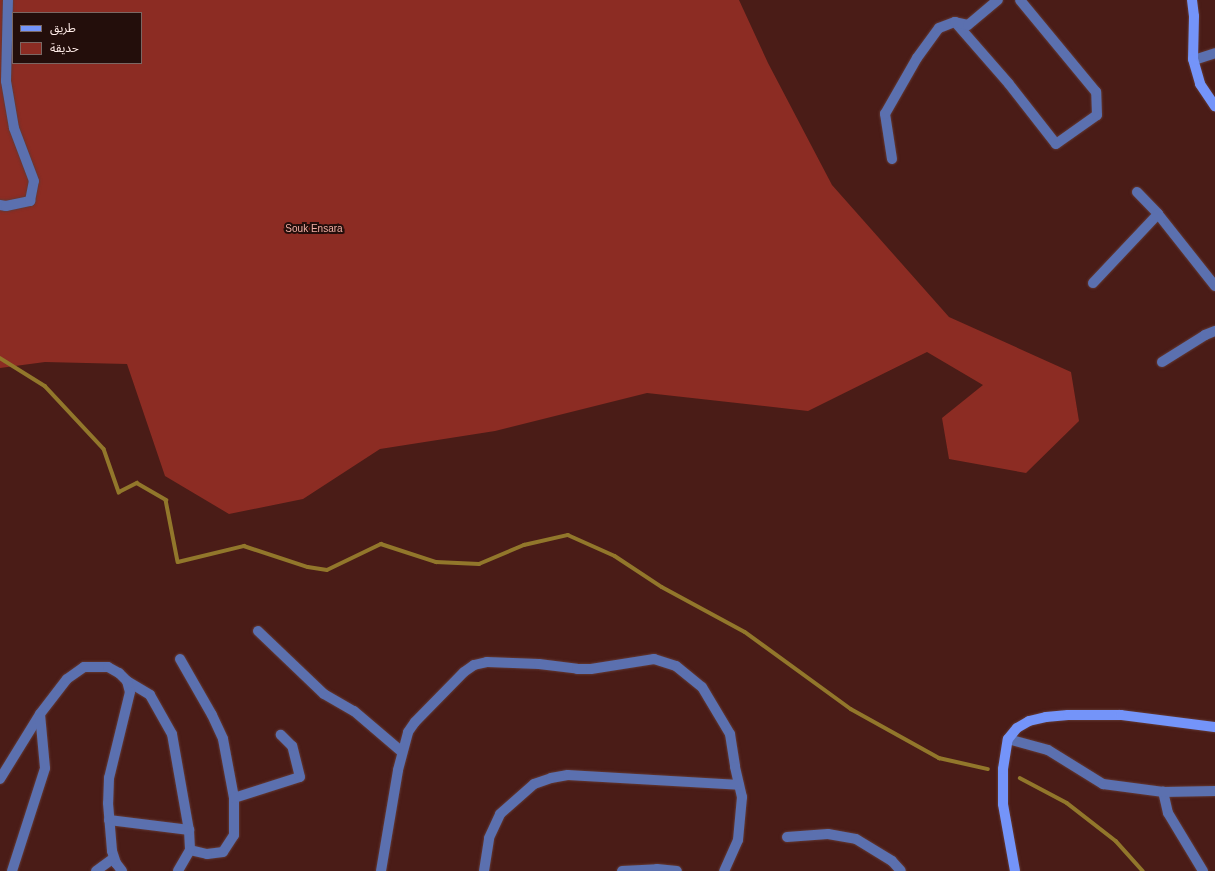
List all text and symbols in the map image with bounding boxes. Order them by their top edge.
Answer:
legend [12,12,142,64]
text: طريق [50,21,76,35]
text: حديقة [50,41,79,55]
park label: Souk Ensara [285,223,343,235]

